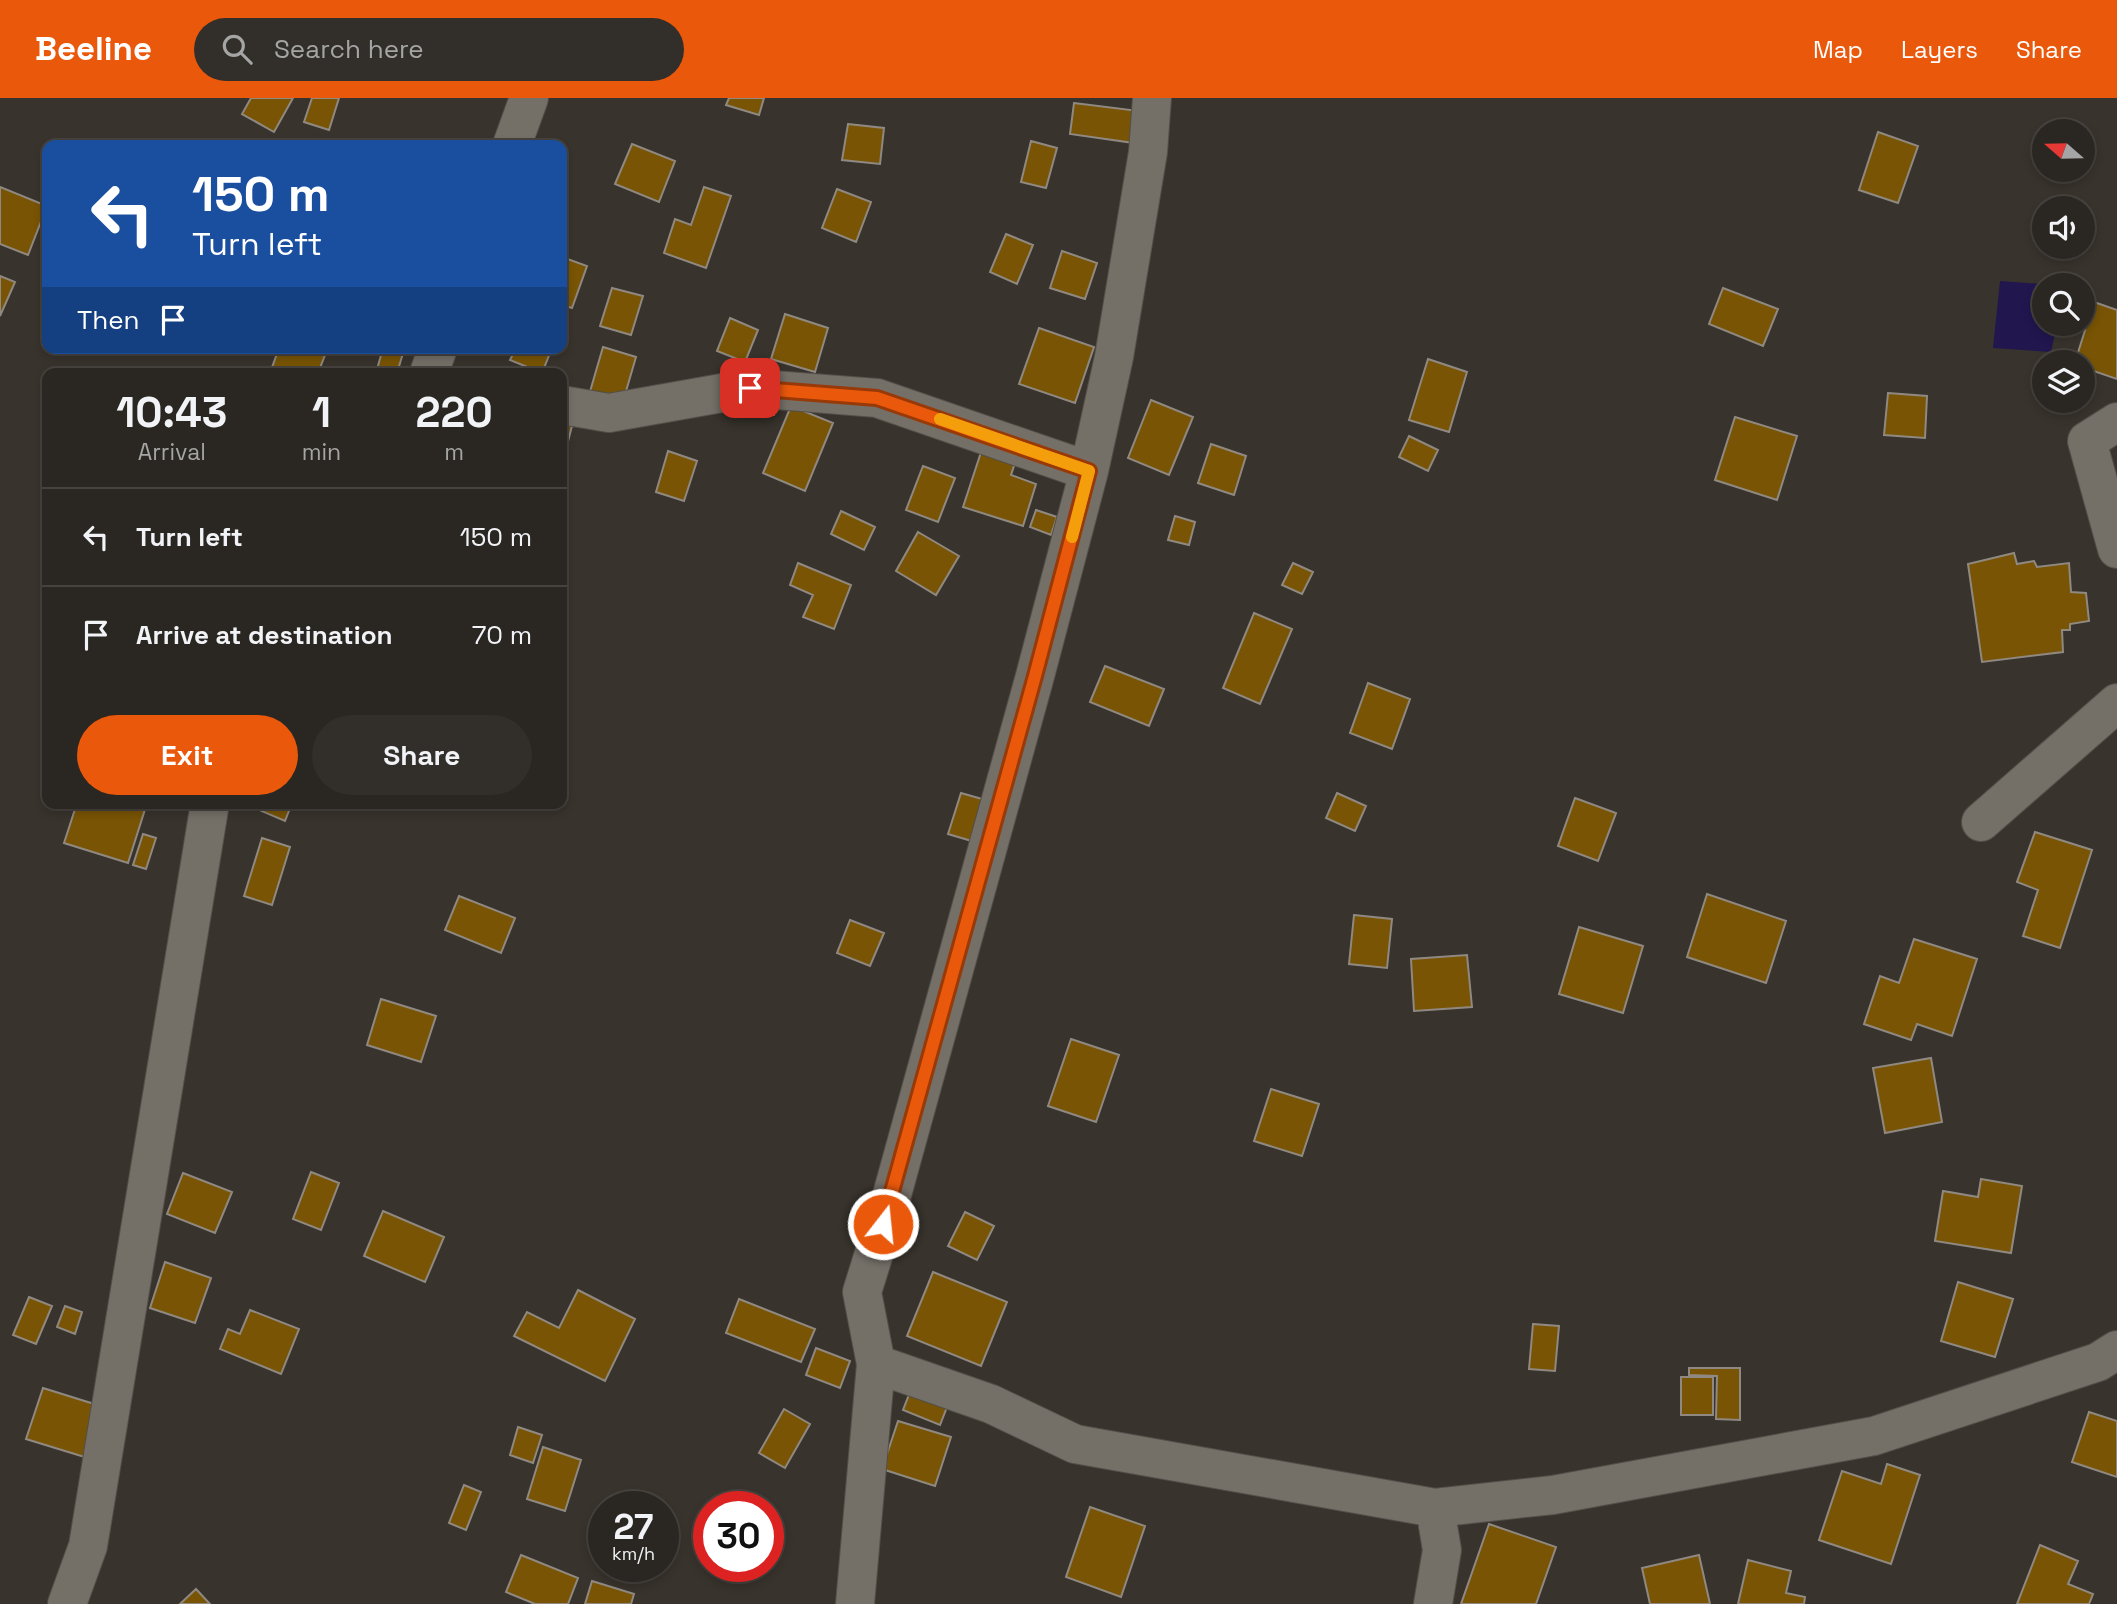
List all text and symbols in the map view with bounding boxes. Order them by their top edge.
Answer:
search box [194,18,684,81]
text: Beeline [35,28,152,70]
icon: search [218,30,256,68]
text: Search here [274,32,424,66]
text: Map [1813,34,1863,65]
text: Layers [1901,34,1978,65]
text: Share [2016,34,2082,65]
north arrow [2032,119,2095,182]
map controls [2032,119,2095,413]
text: 150 m [192,163,330,225]
icon: left [77,168,168,259]
button: sound [2032,196,2095,259]
text: Turn left [192,224,322,264]
button: search [2032,273,2095,336]
icon: arrive [154,301,192,339]
text: Then [77,303,140,337]
button: layers [2032,350,2095,413]
pin [720,358,780,418]
icon: arrive [731,369,769,407]
text: 10:43 [116,386,227,439]
text: 1 [312,386,331,439]
text: 220 [416,386,493,439]
text: Arrival [138,437,206,467]
text: min [302,437,341,467]
text: m [444,437,464,467]
icon: left [77,518,115,556]
text: Turn left [136,520,243,554]
text: 150 m [460,520,532,554]
icon: arrive [77,616,115,654]
text: Arrive at destination [136,618,393,652]
text: 70 m [472,618,532,652]
button: Exit [77,715,298,795]
button: Share [312,715,532,795]
position arrow [846,1187,920,1261]
speed limit sign: 30 [693,1491,784,1582]
text: 27 [614,1505,653,1549]
text: km/h [612,1542,655,1565]

